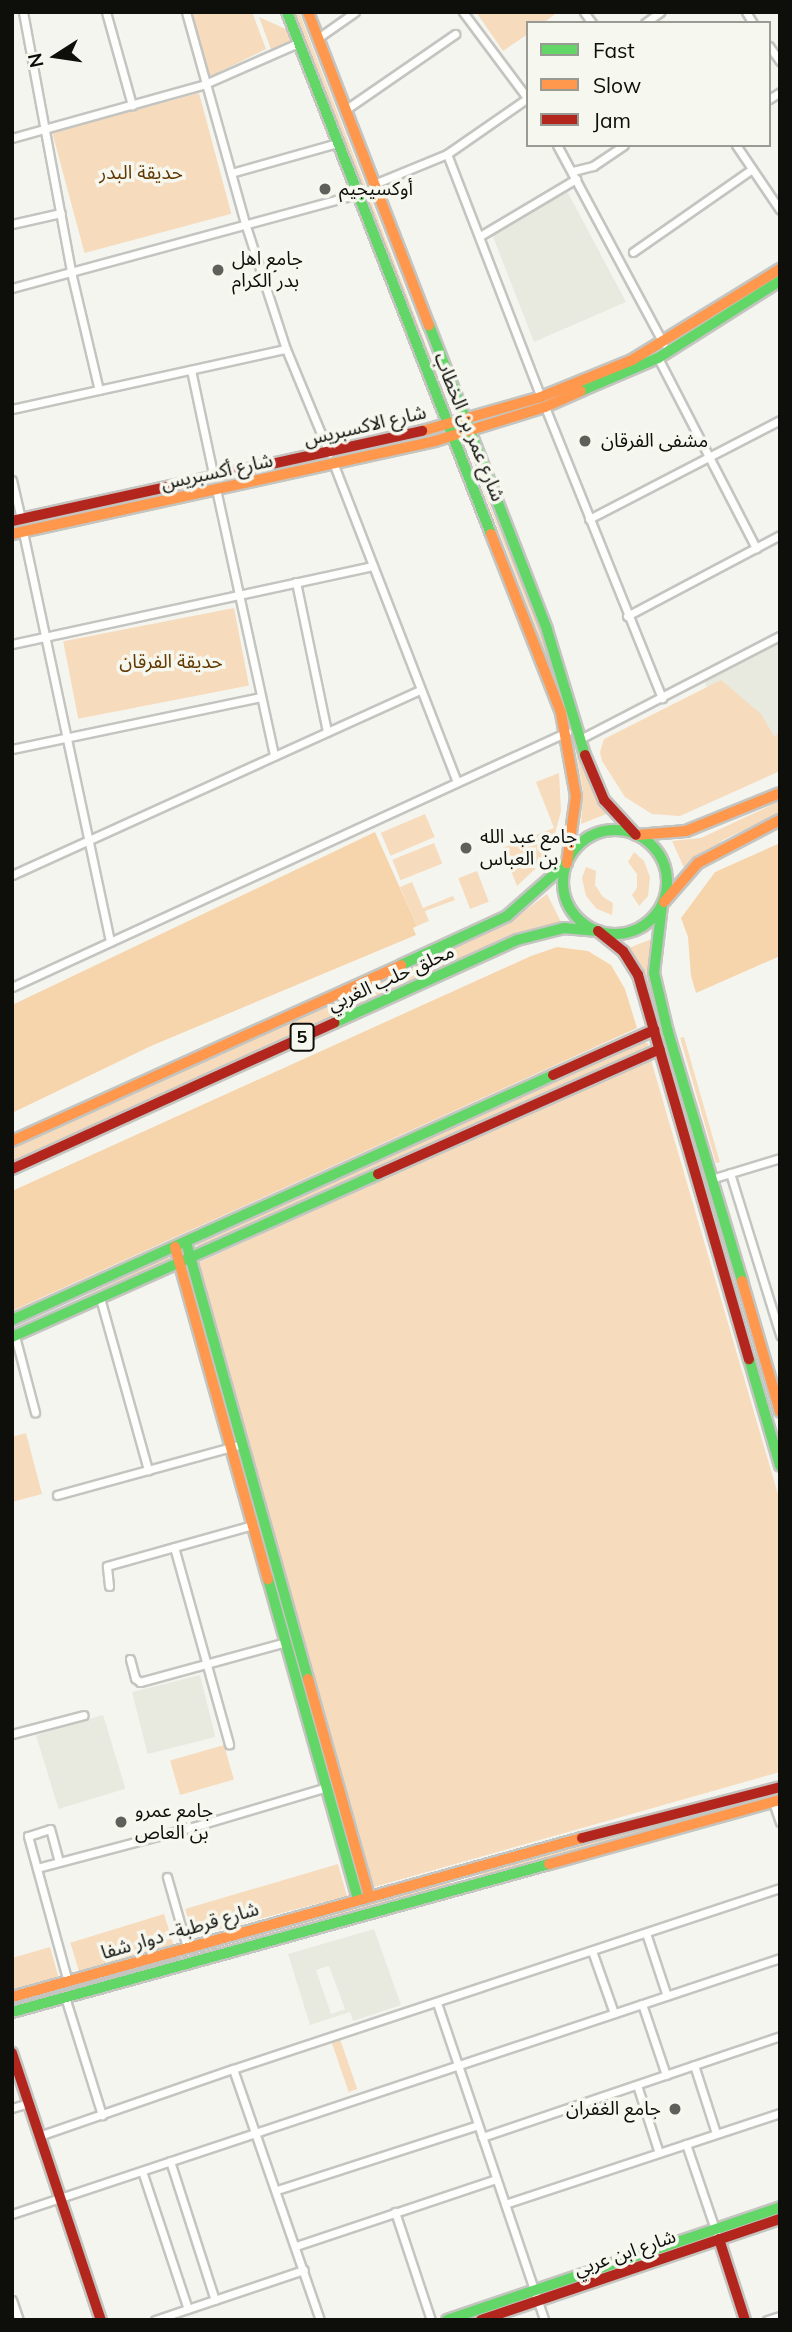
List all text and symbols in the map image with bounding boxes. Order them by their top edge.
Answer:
north arrow [21,21,91,91]
legend [526,21,771,147]
text: Fast [593,37,635,63]
text: N [22,51,49,70]
text: Slow [593,72,641,98]
text: Jam [593,107,631,133]
park label: حديقة البدر [99,162,183,184]
place label: أوكسيجيم [339,178,413,200]
marker: أوكسيجيم [317,181,333,197]
place label: جامع اهل بدر الكرام [232,248,303,292]
marker: جامع اهل بدر الكرام [210,262,226,278]
street label: شارع عمر بن الخطاب [429,349,509,505]
street label: شارع الاكسبريس [302,401,428,451]
place label: مشفى الفرقان [601,430,708,452]
marker: مشفى الفرقان [575,431,595,451]
street label: شارع أكسبريس [159,449,275,495]
park label: حديقة الفرقان [119,651,223,673]
place label: جامع عبد الله بن العباس [480,826,577,870]
marker: جامع عبد الله بن العباس [458,840,474,856]
street label: محلق حلب الغربي [324,940,458,1016]
road number: 5 [288,1022,316,1052]
place label: جامع عمرو بن العاص [135,1800,213,1844]
marker: جامع عمرو بن العاص [113,1814,129,1830]
street label: شارع قرطبة- دوار شفا [99,1898,261,1964]
place label: جامع الغفران [566,2098,661,2120]
marker: جامع الغفران [667,2101,683,2117]
street label: شارع ابن عربي [571,2225,679,2281]

